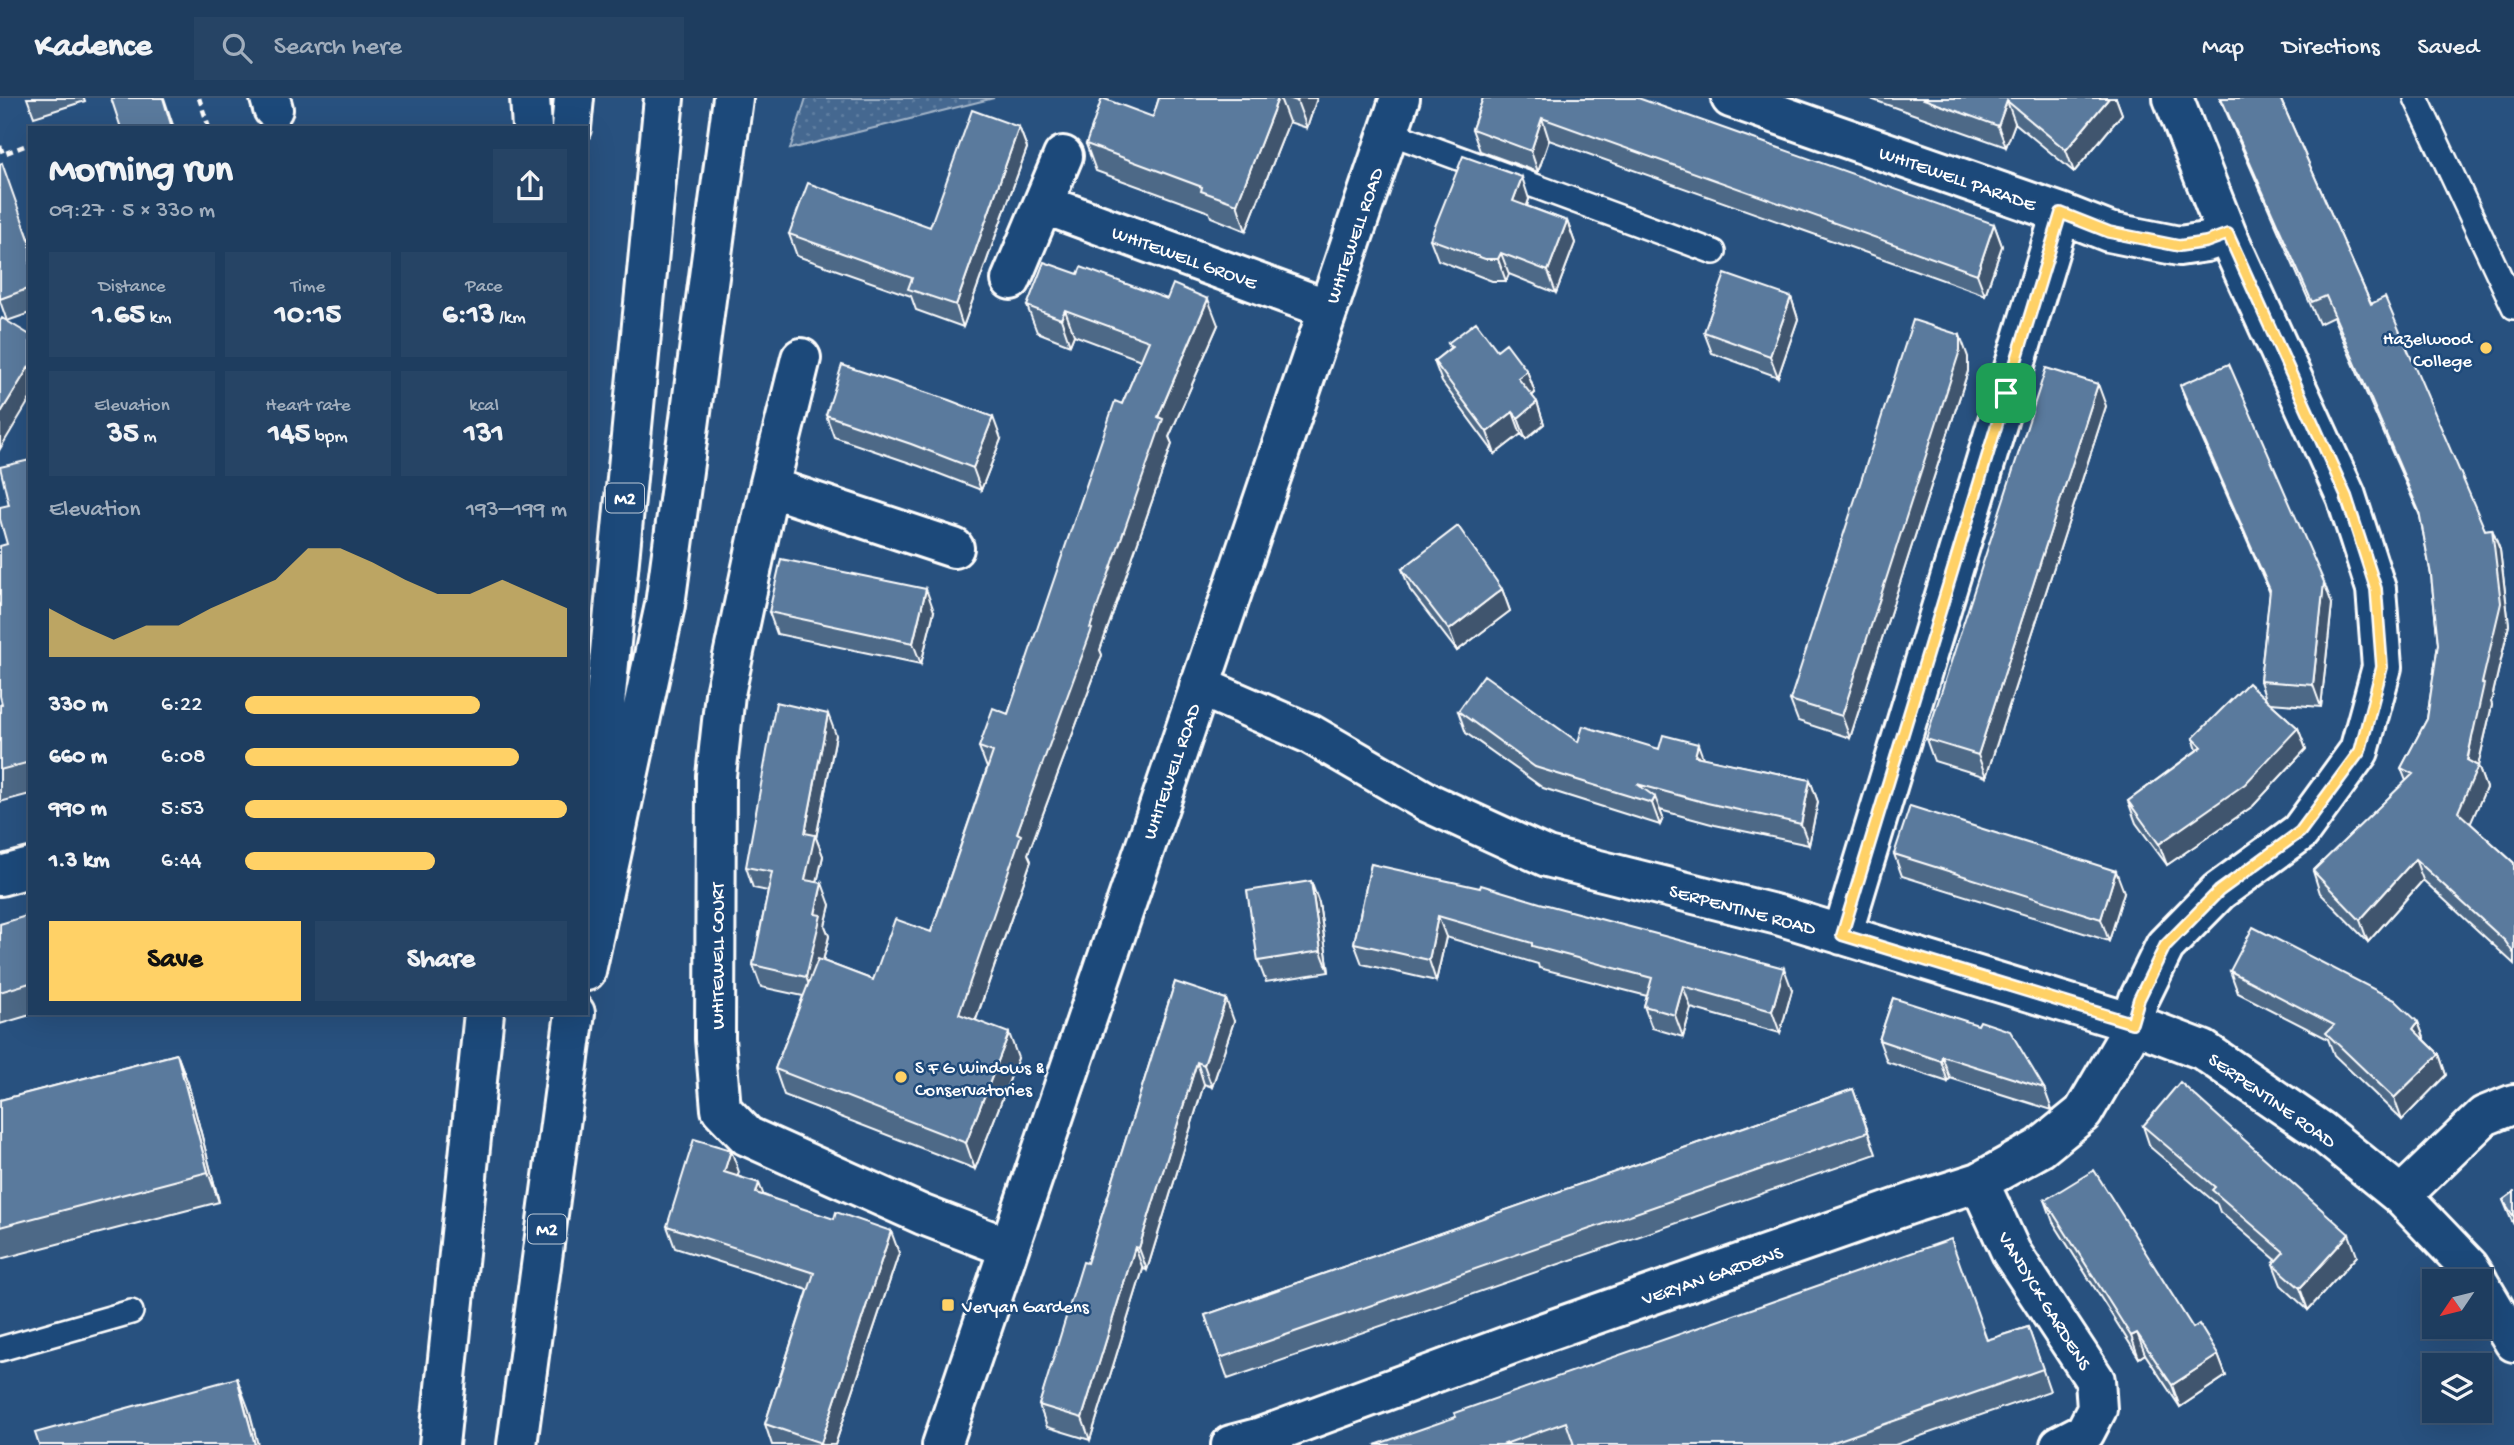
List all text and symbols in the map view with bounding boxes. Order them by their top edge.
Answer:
search box [194,17,684,80]
text: Kadence [35,29,152,67]
icon: search [218,29,256,67]
text: Search here [274,33,402,64]
text: Map [2202,34,2244,63]
text: Directions [2282,34,2380,63]
text: Saved [2418,34,2479,63]
street label: WHITEWELL PARADE [1875,143,2039,218]
button: share [493,149,567,223]
text: Morning run [49,150,233,194]
street label: WHITEWELL ROAD [1322,165,1391,307]
text: 09:27 · 5 × 330 m [49,198,215,225]
street label: WHITEWELL GROVE [1108,222,1261,297]
text: Distance [98,276,166,299]
text: Time [291,276,325,299]
text: Pace [465,276,503,299]
text: 1.65 [93,299,145,334]
text: 10:15 [275,299,341,334]
text: 6:13 [442,299,495,334]
text: km [145,307,171,330]
text: /km [495,307,526,330]
place label: Hazelwood College [2383,329,2474,374]
marker: Hazelwood College [2478,340,2494,356]
pin [1976,363,2036,423]
icon: arrive [1987,374,2025,412]
text: Elevation [94,395,170,418]
text: Heart rate [265,395,351,418]
text: kcal [469,395,499,418]
text: 35 [107,418,139,453]
text: 145 [268,418,310,453]
text: 131 [464,418,504,453]
text: m [139,426,157,449]
text: bpm [310,426,348,449]
road number: M2 [606,484,644,512]
text: Elevation [49,497,140,524]
text: 193–199 m [466,497,567,524]
text: 330 m [49,692,108,719]
text: 6:22 [161,692,202,719]
street label: WHITEWELL ROAD [1139,701,1208,843]
text: 660 m [49,744,107,771]
text: 6:08 [161,744,206,771]
text: 990 m [49,796,107,823]
text: 5:53 [161,796,204,823]
text: 1.3 km [49,848,109,875]
text: 6:44 [161,848,202,875]
street label: SERPENTINE ROAD [1666,881,1819,942]
street label: WHITEWELL COURT [708,882,731,1030]
button: Save [49,921,301,1001]
button: Share [315,921,567,1001]
street label: SERPENTINE ROAD [2203,1049,2340,1155]
place label: S F G Windows & Conservatories [915,1058,1045,1103]
marker: S F G Windows & Conservatories [893,1069,909,1085]
road number: M2 [528,1214,566,1244]
street label: VANDYCK GARDENS [1991,1227,2095,1376]
street label: VERYAN GARDENS [1639,1242,1787,1313]
north arrow [2422,1269,2492,1339]
map controls [2422,1269,2492,1423]
marker: Veryan Gardens [940,1297,956,1313]
place label: Veryan Gardens [961,1297,1090,1320]
button: layers [2422,1353,2492,1423]

